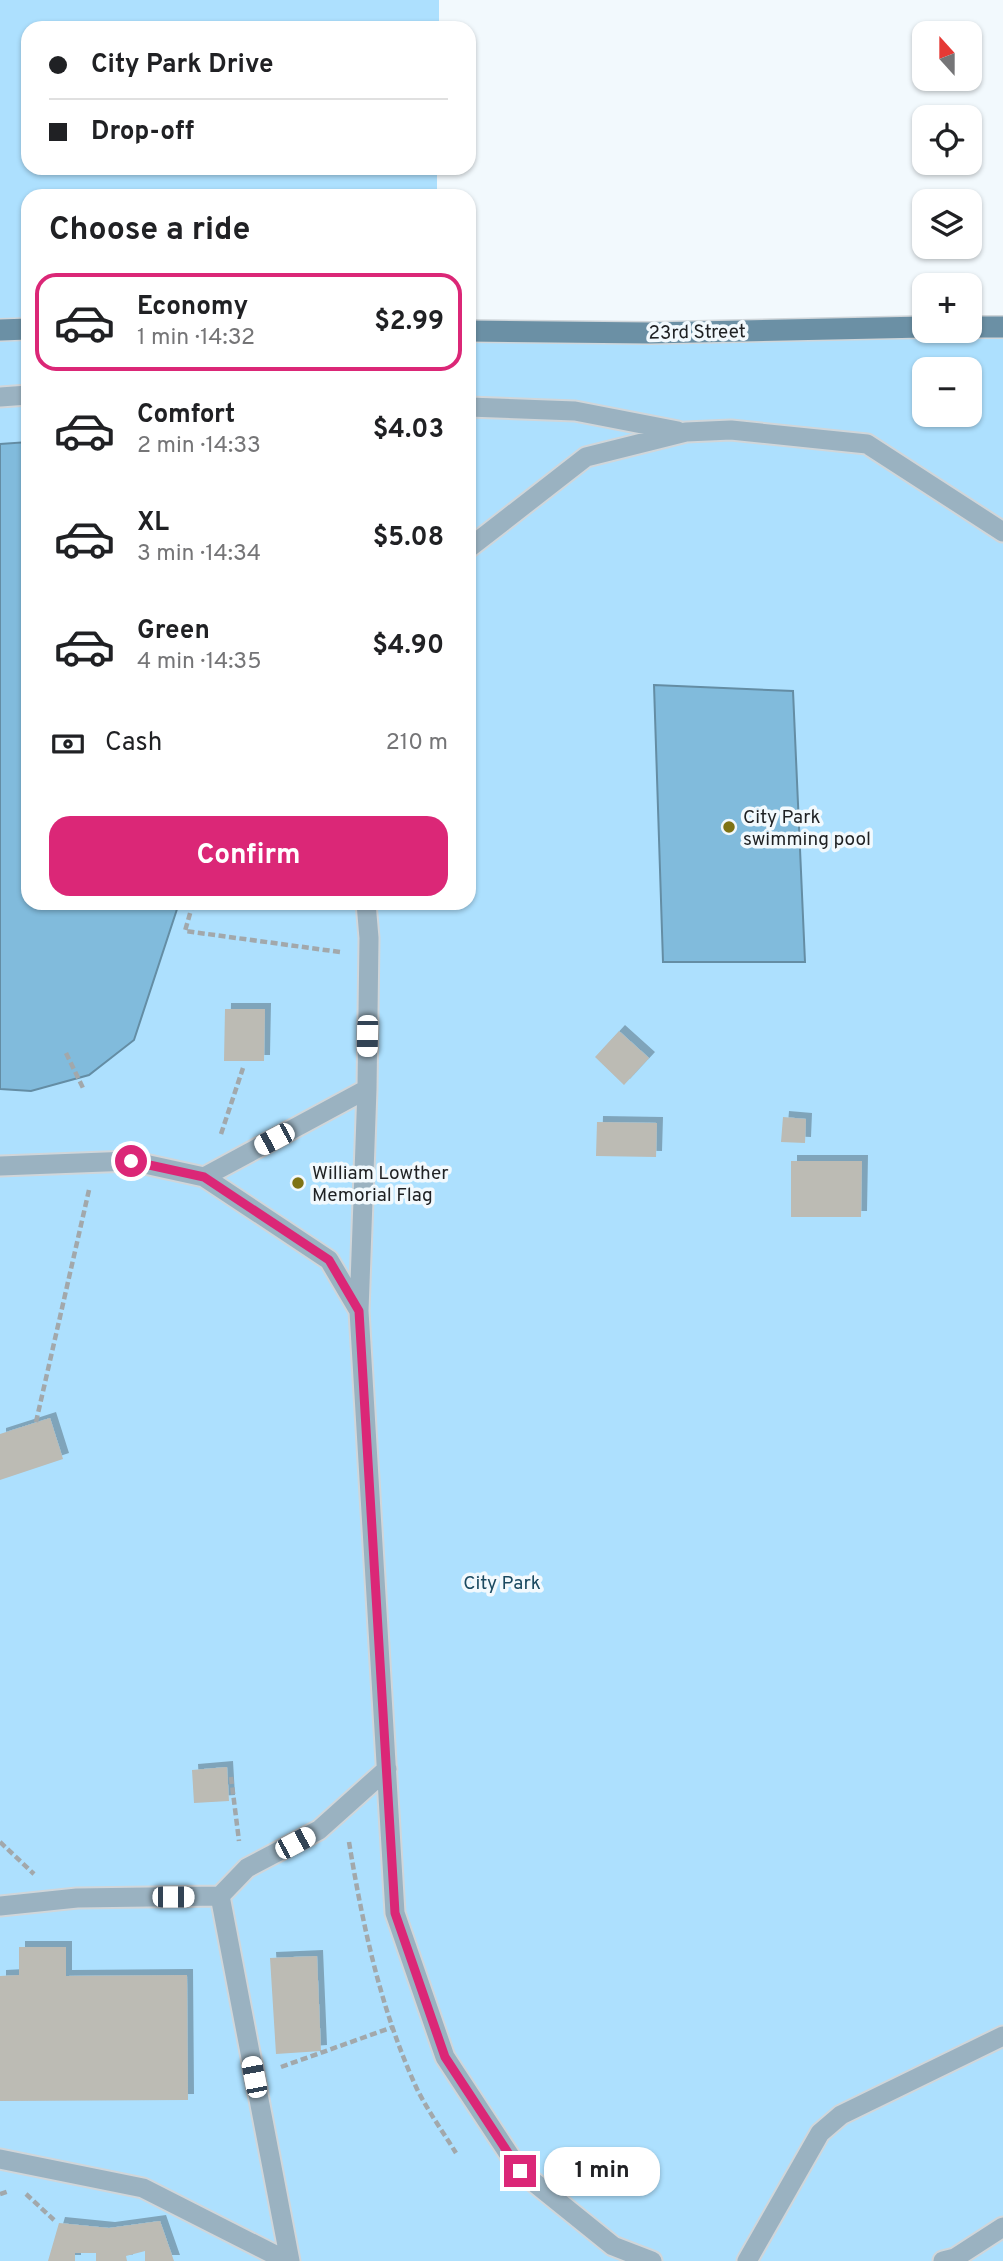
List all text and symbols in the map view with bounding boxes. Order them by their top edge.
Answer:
north arrow [912,21,982,91]
map controls [912,21,982,427]
text: City Park Drive [91,49,274,82]
button: locate [912,105,982,175]
text: Drop-off [91,116,194,149]
button: layers [912,189,982,259]
text: Choose a ride [49,211,250,251]
button: + [912,273,982,343]
icon: car [53,291,116,354]
text: Economy [137,291,248,324]
text: $2.99 [374,306,444,339]
street label: 23rd Street [648,320,746,346]
text: 1 min · 14:32 [137,324,255,353]
button: − [912,357,982,427]
icon: car [53,399,116,462]
text: Comfort [137,399,235,432]
text: $4.03 [373,414,444,447]
text: 2 min · 14:33 [137,432,261,461]
icon: car [53,507,116,570]
text: XL [137,507,169,540]
text: $5.08 [373,522,444,555]
text: 3 min · 14:34 [137,540,261,569]
icon: car [53,615,116,678]
text: Green [137,615,210,648]
text: $4.90 [372,630,444,663]
text: 4 min · 14:35 [137,648,261,677]
icon: cash [49,725,87,763]
text: Cash [105,727,162,760]
text: 210 m [386,729,448,758]
place label: City Park swimming pool [743,806,871,852]
button: Confirm [49,816,448,896]
marker: City Park swimming pool [721,819,737,835]
car [357,1015,378,1057]
car [251,1120,298,1158]
route start [115,1145,147,1177]
place label: William Lowther Memorial Flag [312,1162,449,1208]
marker: William Lowther Memorial Flag [290,1175,306,1191]
park label: City Park [463,1572,541,1596]
car [272,1824,319,1862]
car [153,1887,195,1908]
car [240,2054,269,2100]
callout: 1 min [544,2146,660,2196]
route end [504,2155,536,2187]
text: 1 min [574,2157,630,2186]

